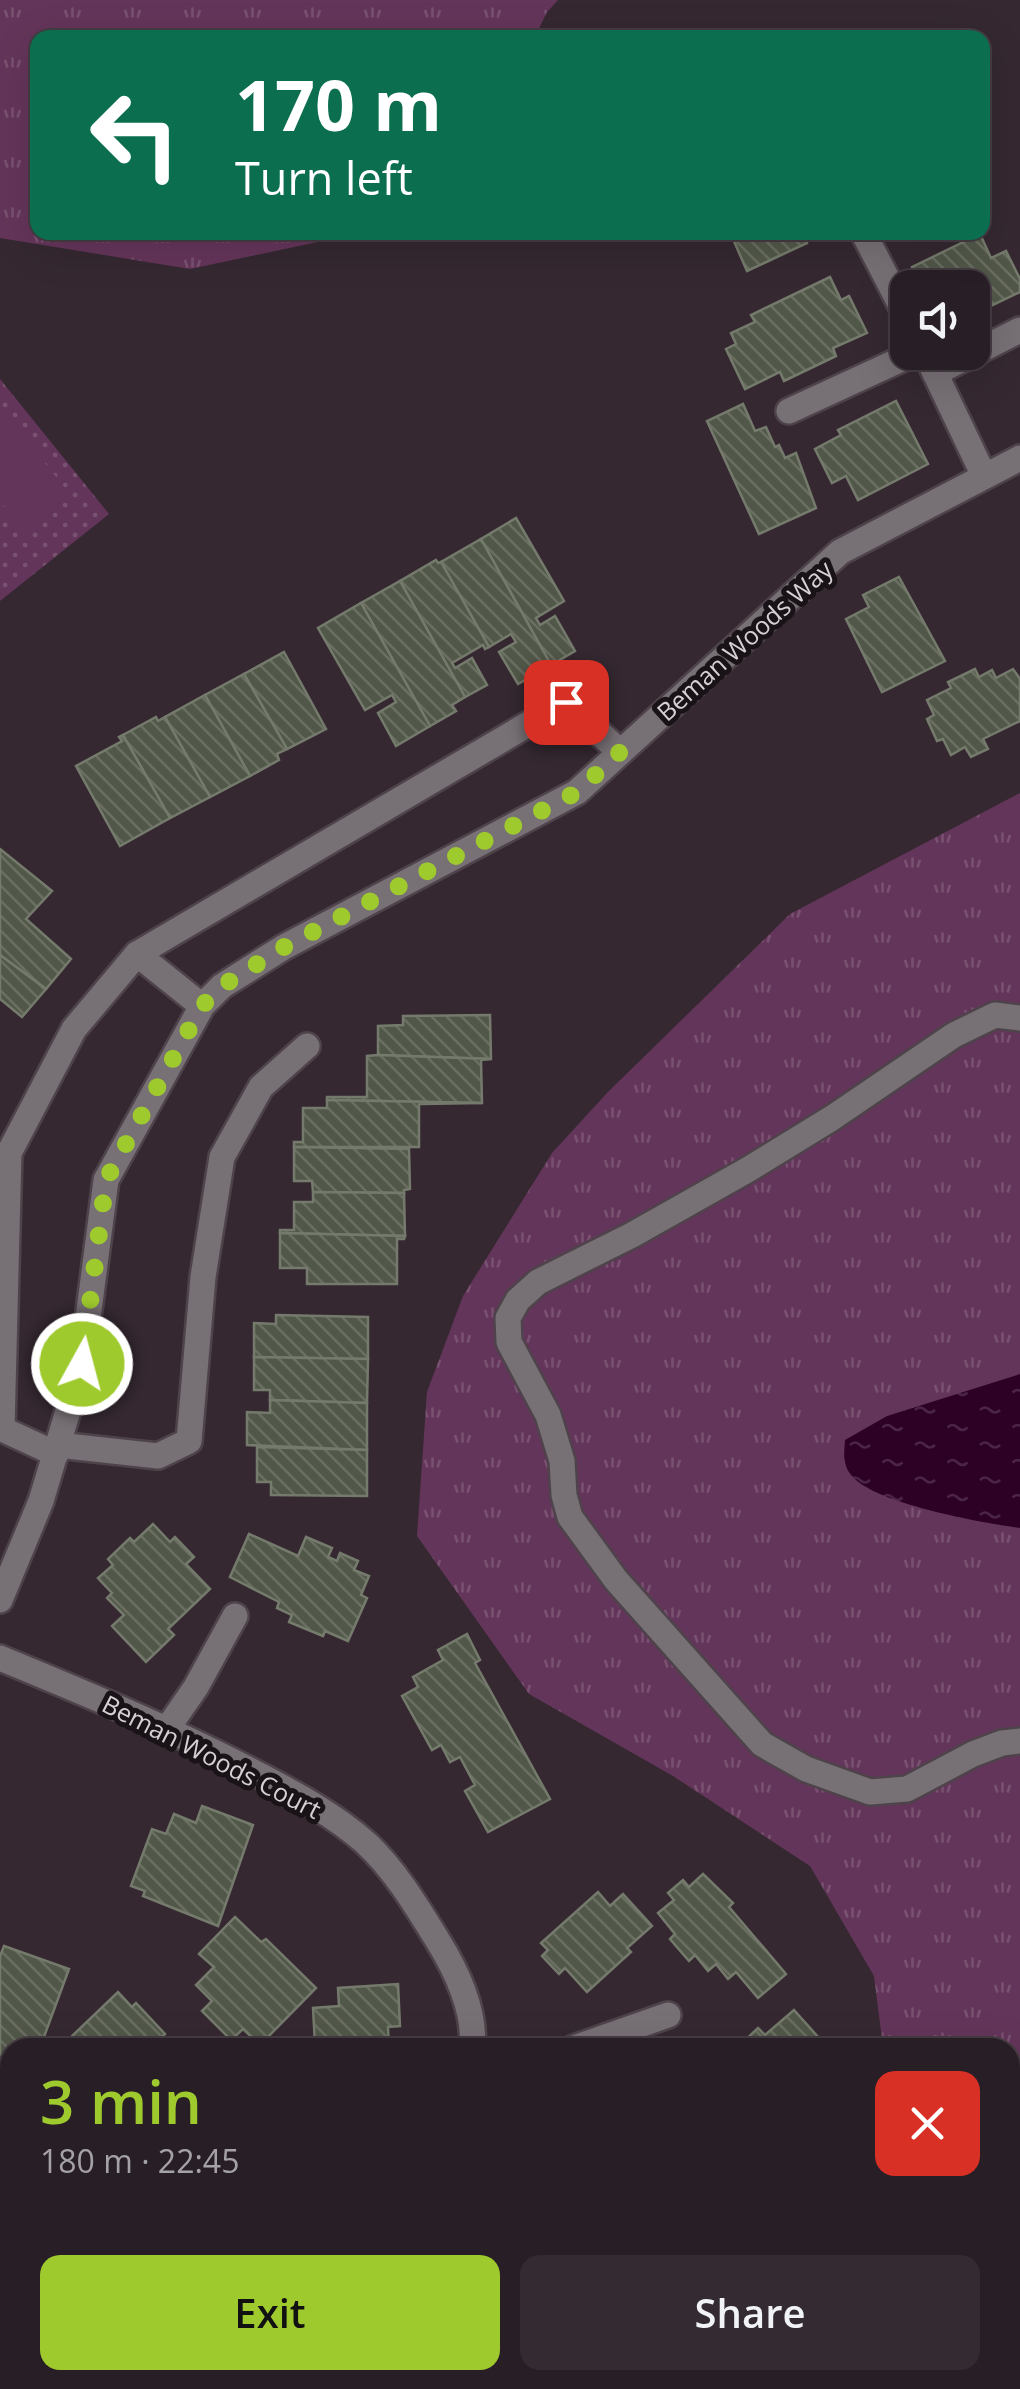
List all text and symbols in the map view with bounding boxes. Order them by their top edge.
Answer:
text: 170 m [235,56,442,152]
icon: left [70,70,200,200]
text: Turn left [235,147,413,208]
map controls [890,270,990,370]
button: sound [890,270,990,370]
street label: Beman Woods Way [649,552,839,728]
pin [524,660,609,745]
icon: arrive [539,675,594,730]
position arrow [30,1312,134,1416]
street label: Beman Woods Court [97,1686,327,1826]
text: 3 min [40,2060,202,2142]
button: close [875,2071,980,2176]
text: 180 m · 22:45 [40,2139,239,2182]
button: Exit [40,2255,500,2370]
button: Share [520,2255,980,2370]

